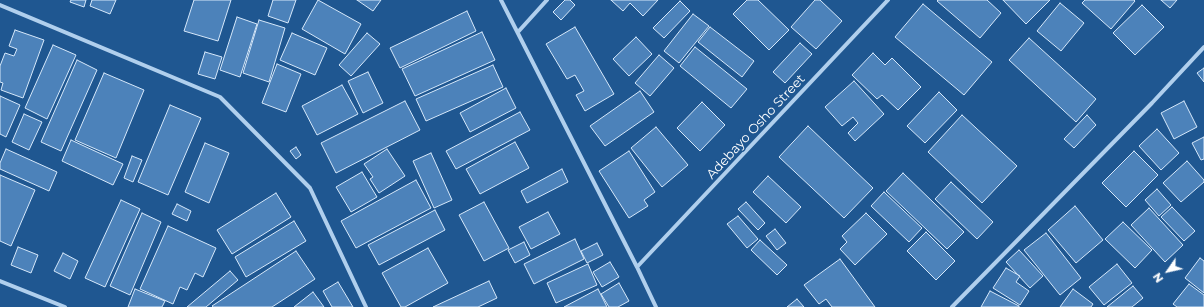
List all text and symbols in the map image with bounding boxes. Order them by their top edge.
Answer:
street label: Adebayo Osho Street [703,71,809,183]
north arrow [1148,251,1188,291]
text: N [1150,270,1166,285]

